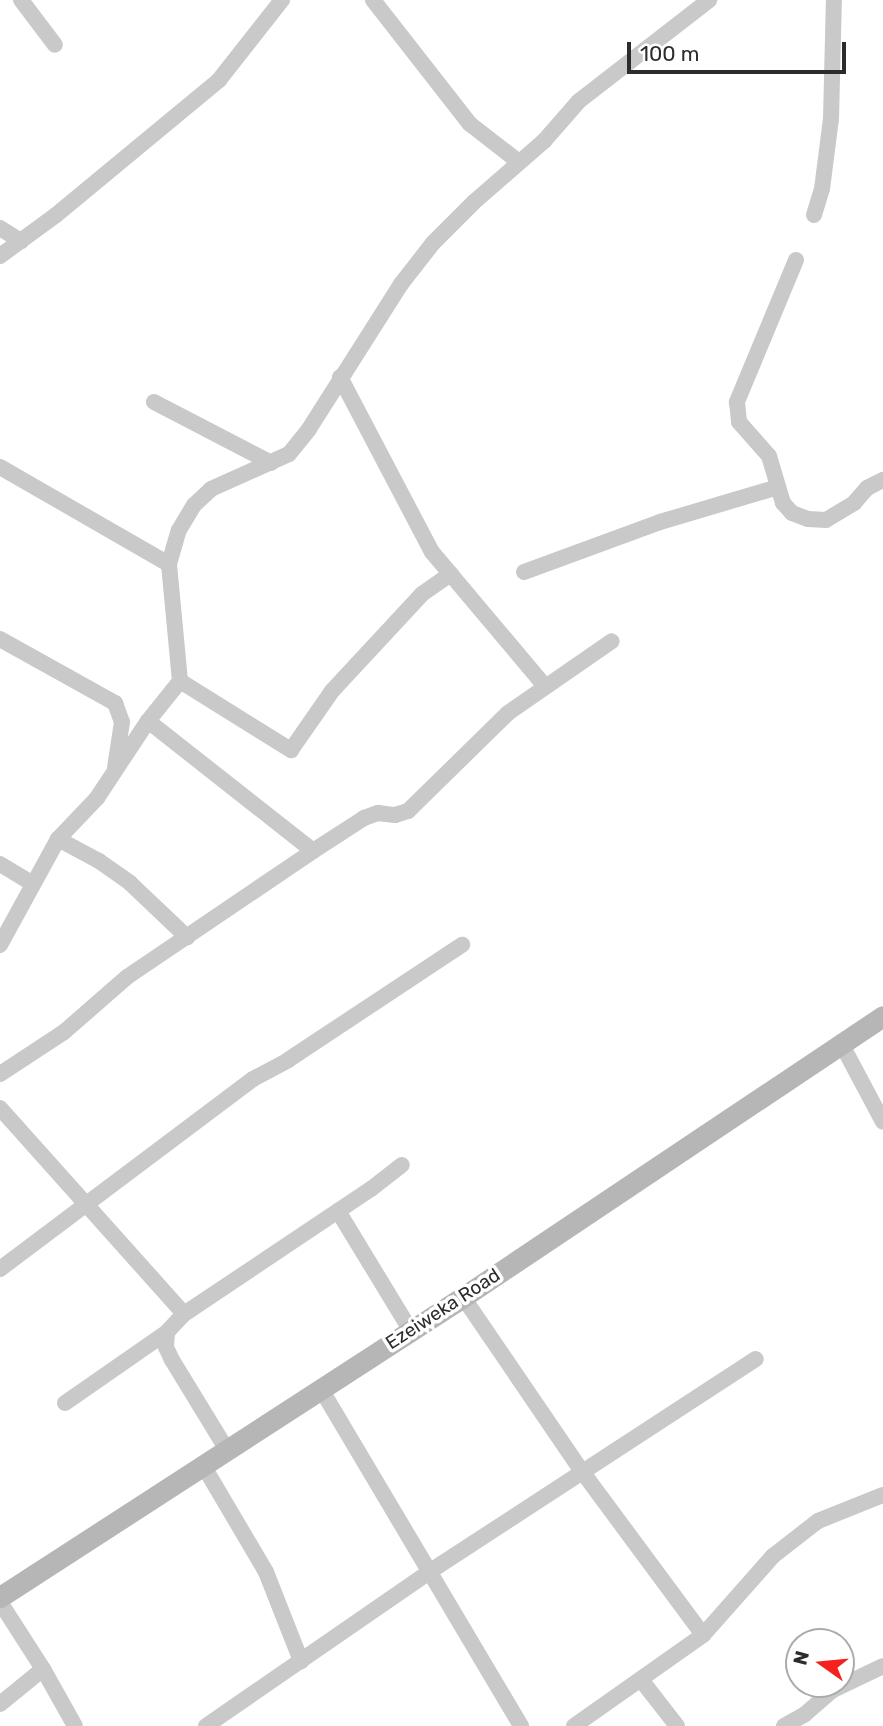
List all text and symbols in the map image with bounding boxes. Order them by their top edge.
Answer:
scale bar [631,28,850,72]
text: 100 m [640,41,699,66]
street label: Ezeiweka Road [382,1264,504,1354]
north arrow [785,1628,855,1698]
text: N [788,1648,814,1668]

